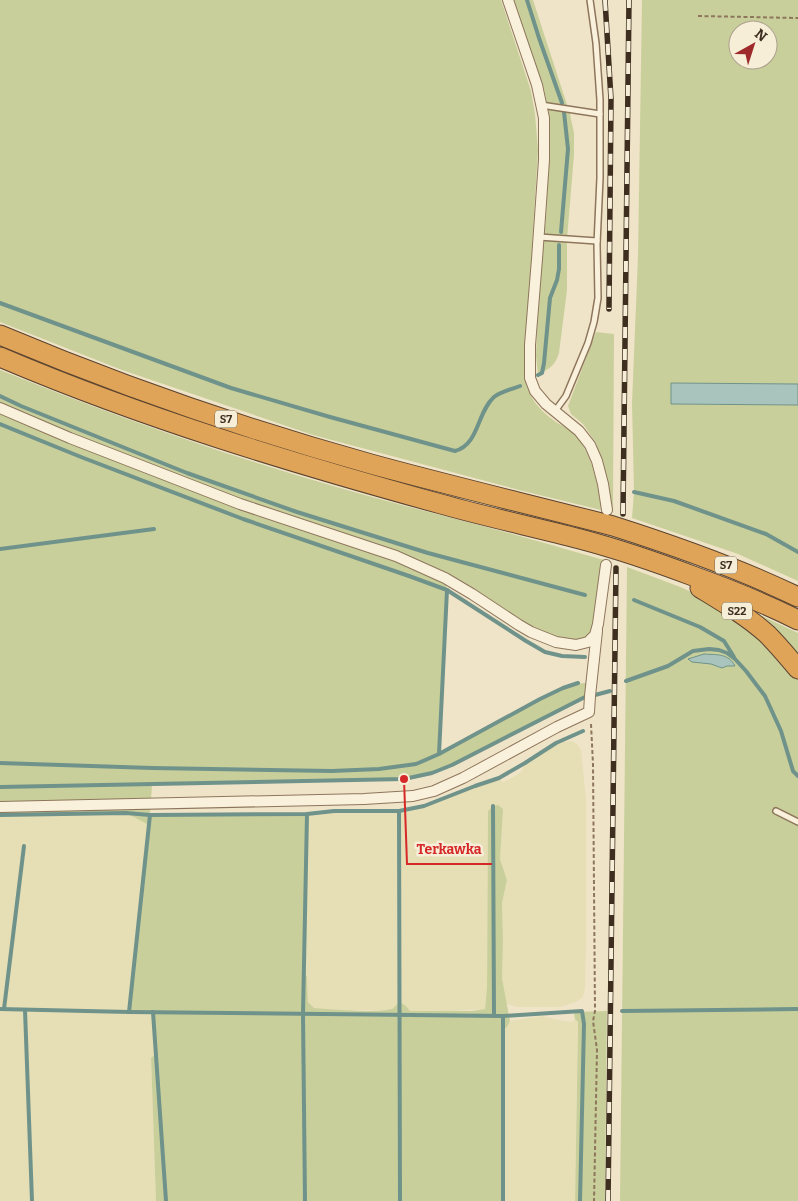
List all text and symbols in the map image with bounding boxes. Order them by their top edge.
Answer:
north arrow [728,20,778,70]
text: N [751,25,771,45]
road number: S7 [215,410,237,428]
road number: S7 [715,556,737,574]
road number: S22 [722,602,752,620]
callout: Terkawka [407,835,492,864]
text: Terkawka [416,841,482,858]

